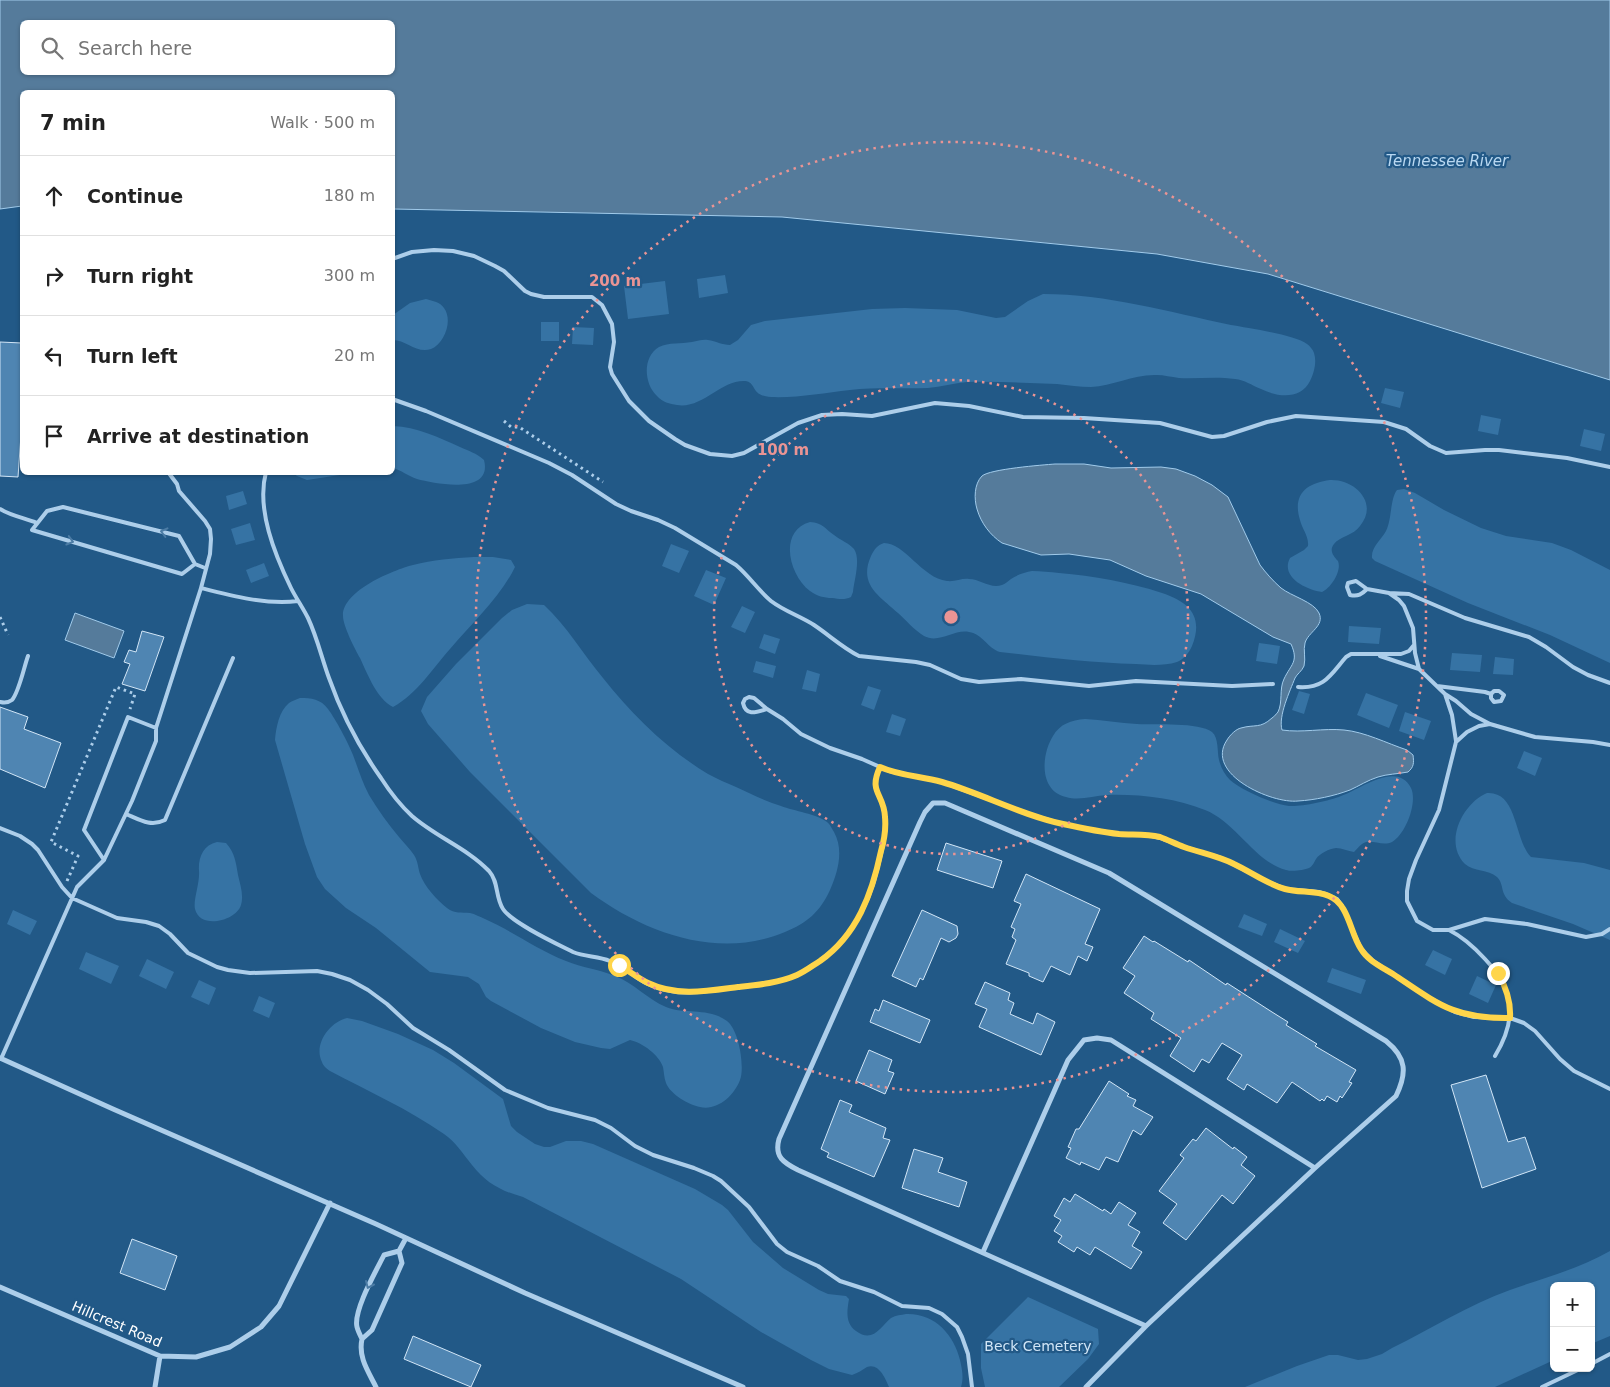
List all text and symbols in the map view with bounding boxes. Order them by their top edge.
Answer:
search box [20,20,395,75]
icon: search [38,34,66,62]
text: Search here [78,37,192,59]
text: 7 min [40,111,106,135]
text: Walk · 500 m [270,113,375,132]
water label: Tennessee River [1386,152,1509,170]
icon: ahead [40,182,68,210]
text: Continue [87,185,183,207]
text: 180 m [324,186,375,205]
icon: right [40,262,68,290]
text: Turn right [87,265,193,287]
text: 300 m [324,266,375,285]
text: 200 m [589,272,641,290]
icon: left [40,342,68,370]
text: Turn left [87,345,178,367]
text: 20 m [334,346,375,365]
icon: arrive [40,422,68,450]
text: Arrive at destination [87,425,309,447]
text: 100 m [757,441,809,459]
one-way arrow [159,527,168,538]
one-way arrow [65,536,73,546]
centre of rings [942,608,960,626]
route start [608,954,631,977]
route end [1487,962,1510,985]
one-way arrow [365,1280,376,1289]
map controls [1550,1282,1595,1372]
button: + [1550,1282,1595,1327]
street label: Hillcrest Road [70,1298,164,1350]
button: − [1550,1327,1595,1372]
park label: Beck Cemetery [984,1338,1092,1354]

